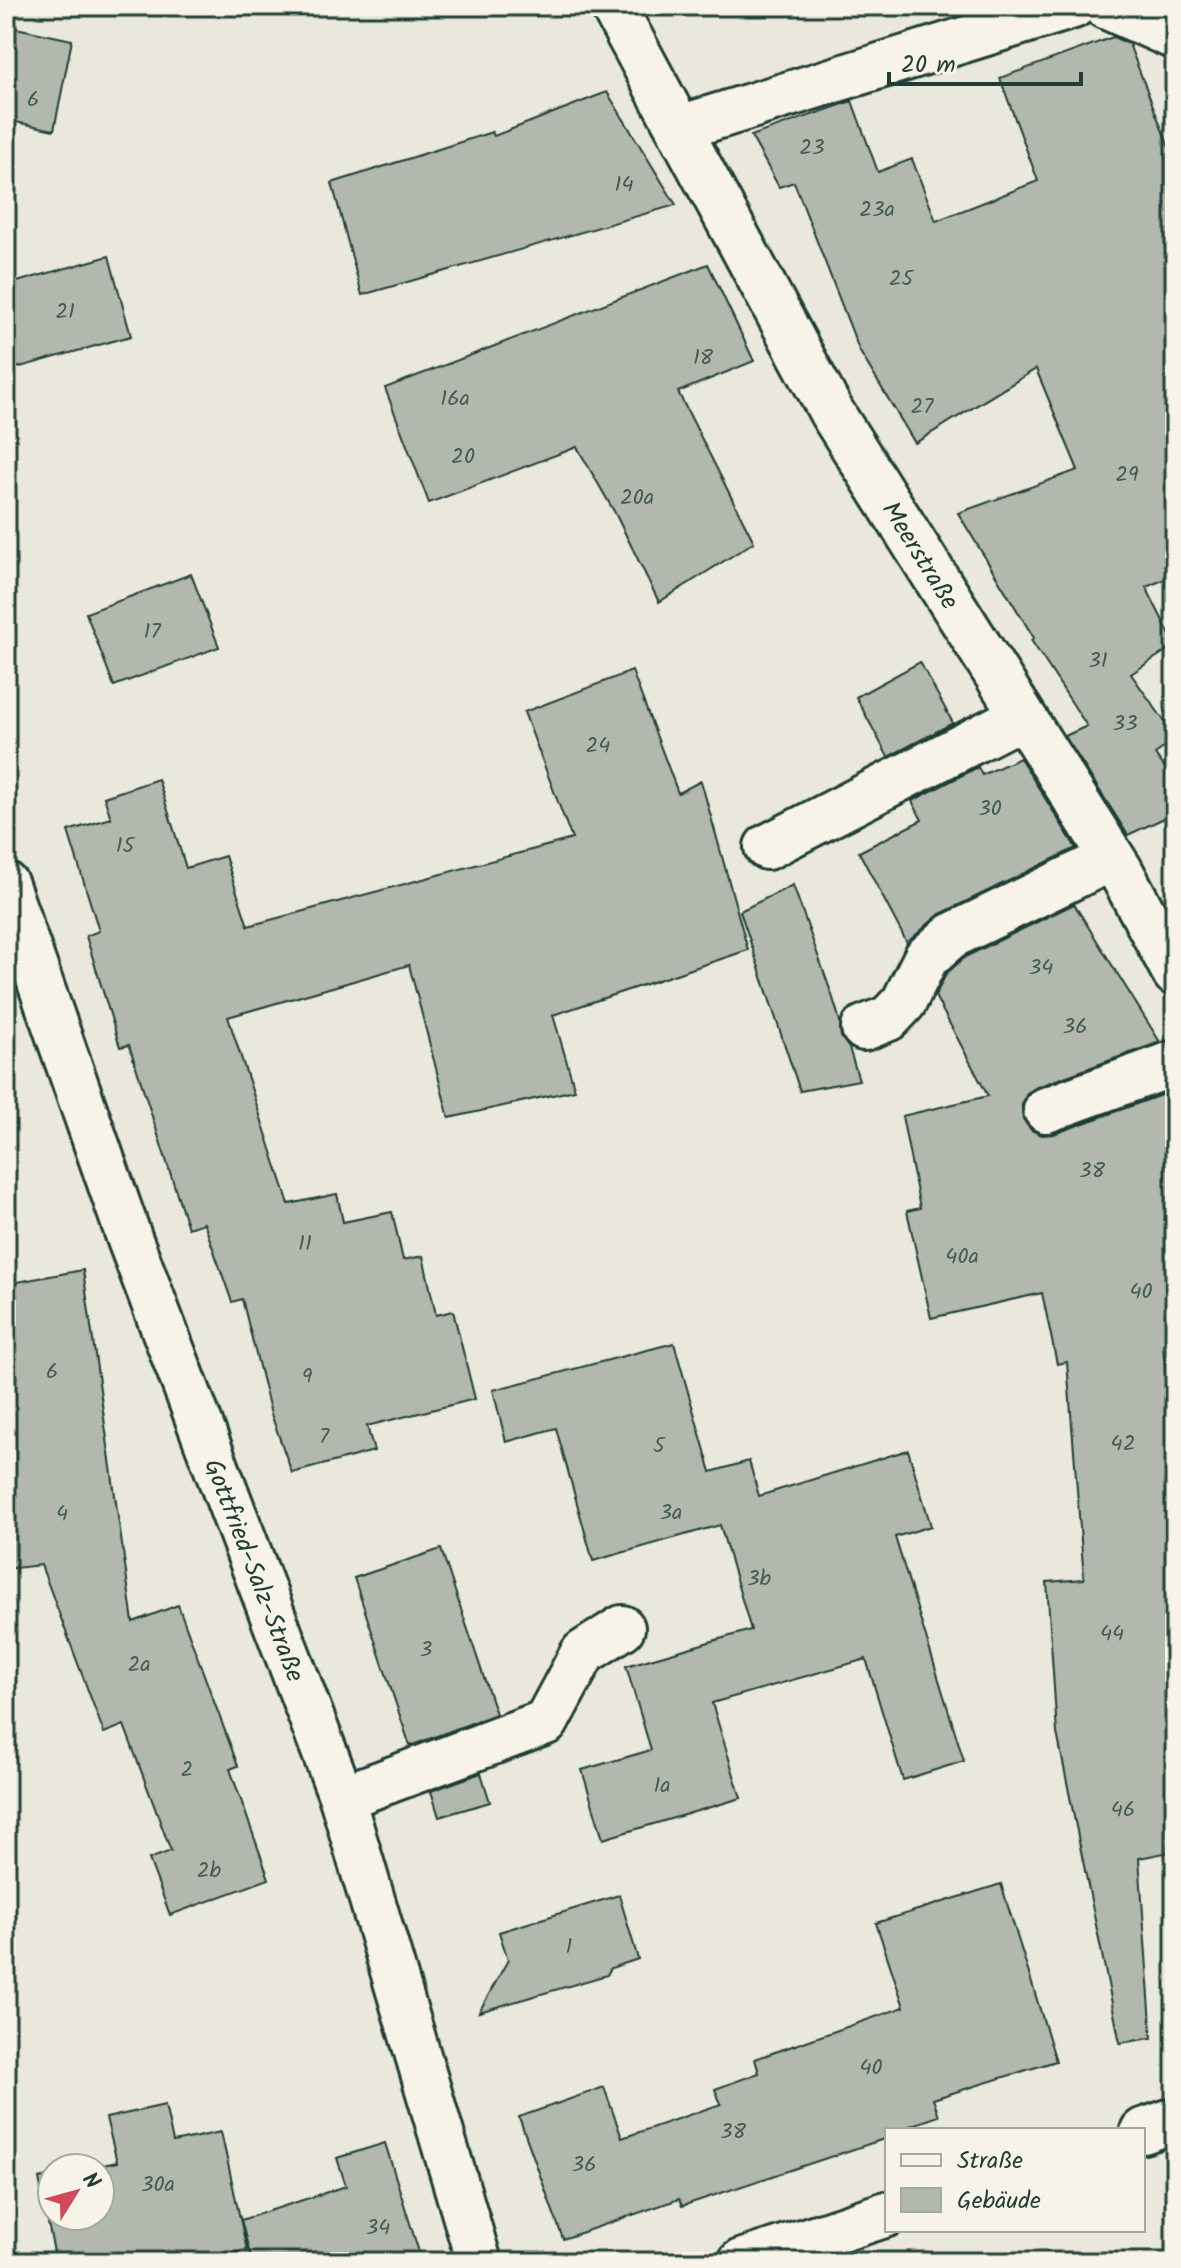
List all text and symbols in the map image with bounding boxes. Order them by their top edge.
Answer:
scale bar [889,36,1081,86]
text: 20 m [901,46,956,85]
house number: 6 [27,83,39,118]
house number: 23 [799,131,825,166]
house number: 14 [614,168,634,203]
house number: 23a [859,193,895,228]
house number: 25 [889,262,914,297]
house number: 21 [55,295,75,330]
house number: 18 [693,341,714,376]
house number: 16a [440,382,470,417]
house number: 27 [911,390,934,425]
house number: 20 [451,440,475,475]
house number: 29 [1115,458,1139,493]
house number: 20a [620,481,654,516]
street label: Meerstraße [869,493,969,619]
house number: 17 [143,615,161,650]
house number: 31 [1088,644,1108,679]
house number: 33 [1112,707,1138,742]
house number: 24 [586,729,610,764]
house number: 30 [978,792,1002,827]
house number: 15 [116,829,136,864]
house number: 34 [1029,951,1053,986]
house number: 36 [1063,1010,1087,1045]
house number: 38 [1079,1154,1106,1189]
house number: 11 [298,1227,312,1262]
house number: 40a [945,1240,979,1275]
house number: 40 [1129,1275,1153,1310]
house number: 6 [46,1355,58,1390]
house number: 9 [302,1360,313,1395]
house number: 7 [319,1420,330,1455]
house number: 42 [1111,1427,1135,1462]
house number: 5 [653,1429,666,1464]
street label: Gottfried-Salz-Straße [191,1453,315,1689]
house number: 3a [660,1496,682,1531]
house number: 4 [56,1497,68,1532]
house number: 3b [747,1562,771,1597]
house number: 44 [1100,1617,1124,1652]
house number: 3 [420,1633,432,1668]
house number: 2a [127,1648,151,1683]
house number: 2 [181,1753,193,1788]
house number: 1a [653,1769,671,1804]
house number: 46 [1111,1793,1135,1828]
house number: 2b [197,1854,222,1889]
house number: 1 [566,1930,572,1965]
house number: 40 [859,2051,883,2086]
house number: 38 [720,2115,747,2150]
legend [885,2128,1145,2232]
text: Straße [957,2142,1023,2181]
house number: 36 [572,2148,596,2183]
north arrow [36,2152,116,2232]
text: N [72,2165,108,2198]
house number: 30a [141,2168,175,2203]
text: Gebäude [957,2182,1041,2221]
house number: 34 [366,2211,390,2246]

